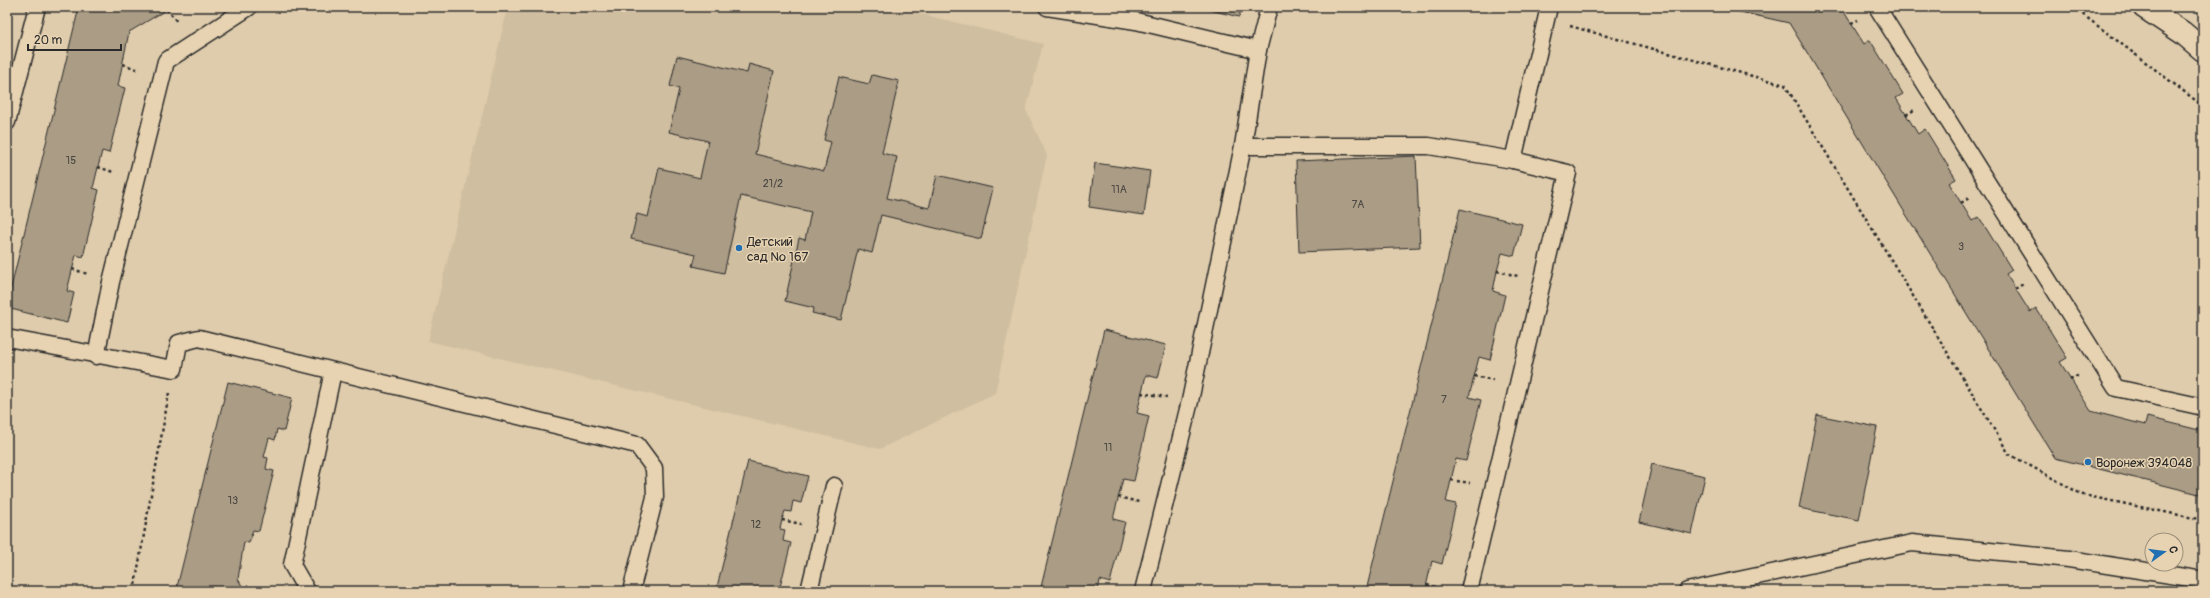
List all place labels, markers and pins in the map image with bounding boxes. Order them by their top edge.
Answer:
place label: Детский сад № 167 [746,234,808,265]
marker: Детский сад № 167 [734,243,744,253]
place label: Воронеж 394048 [2096,455,2192,471]
marker: Воронеж 394048 [2083,457,2093,467]

